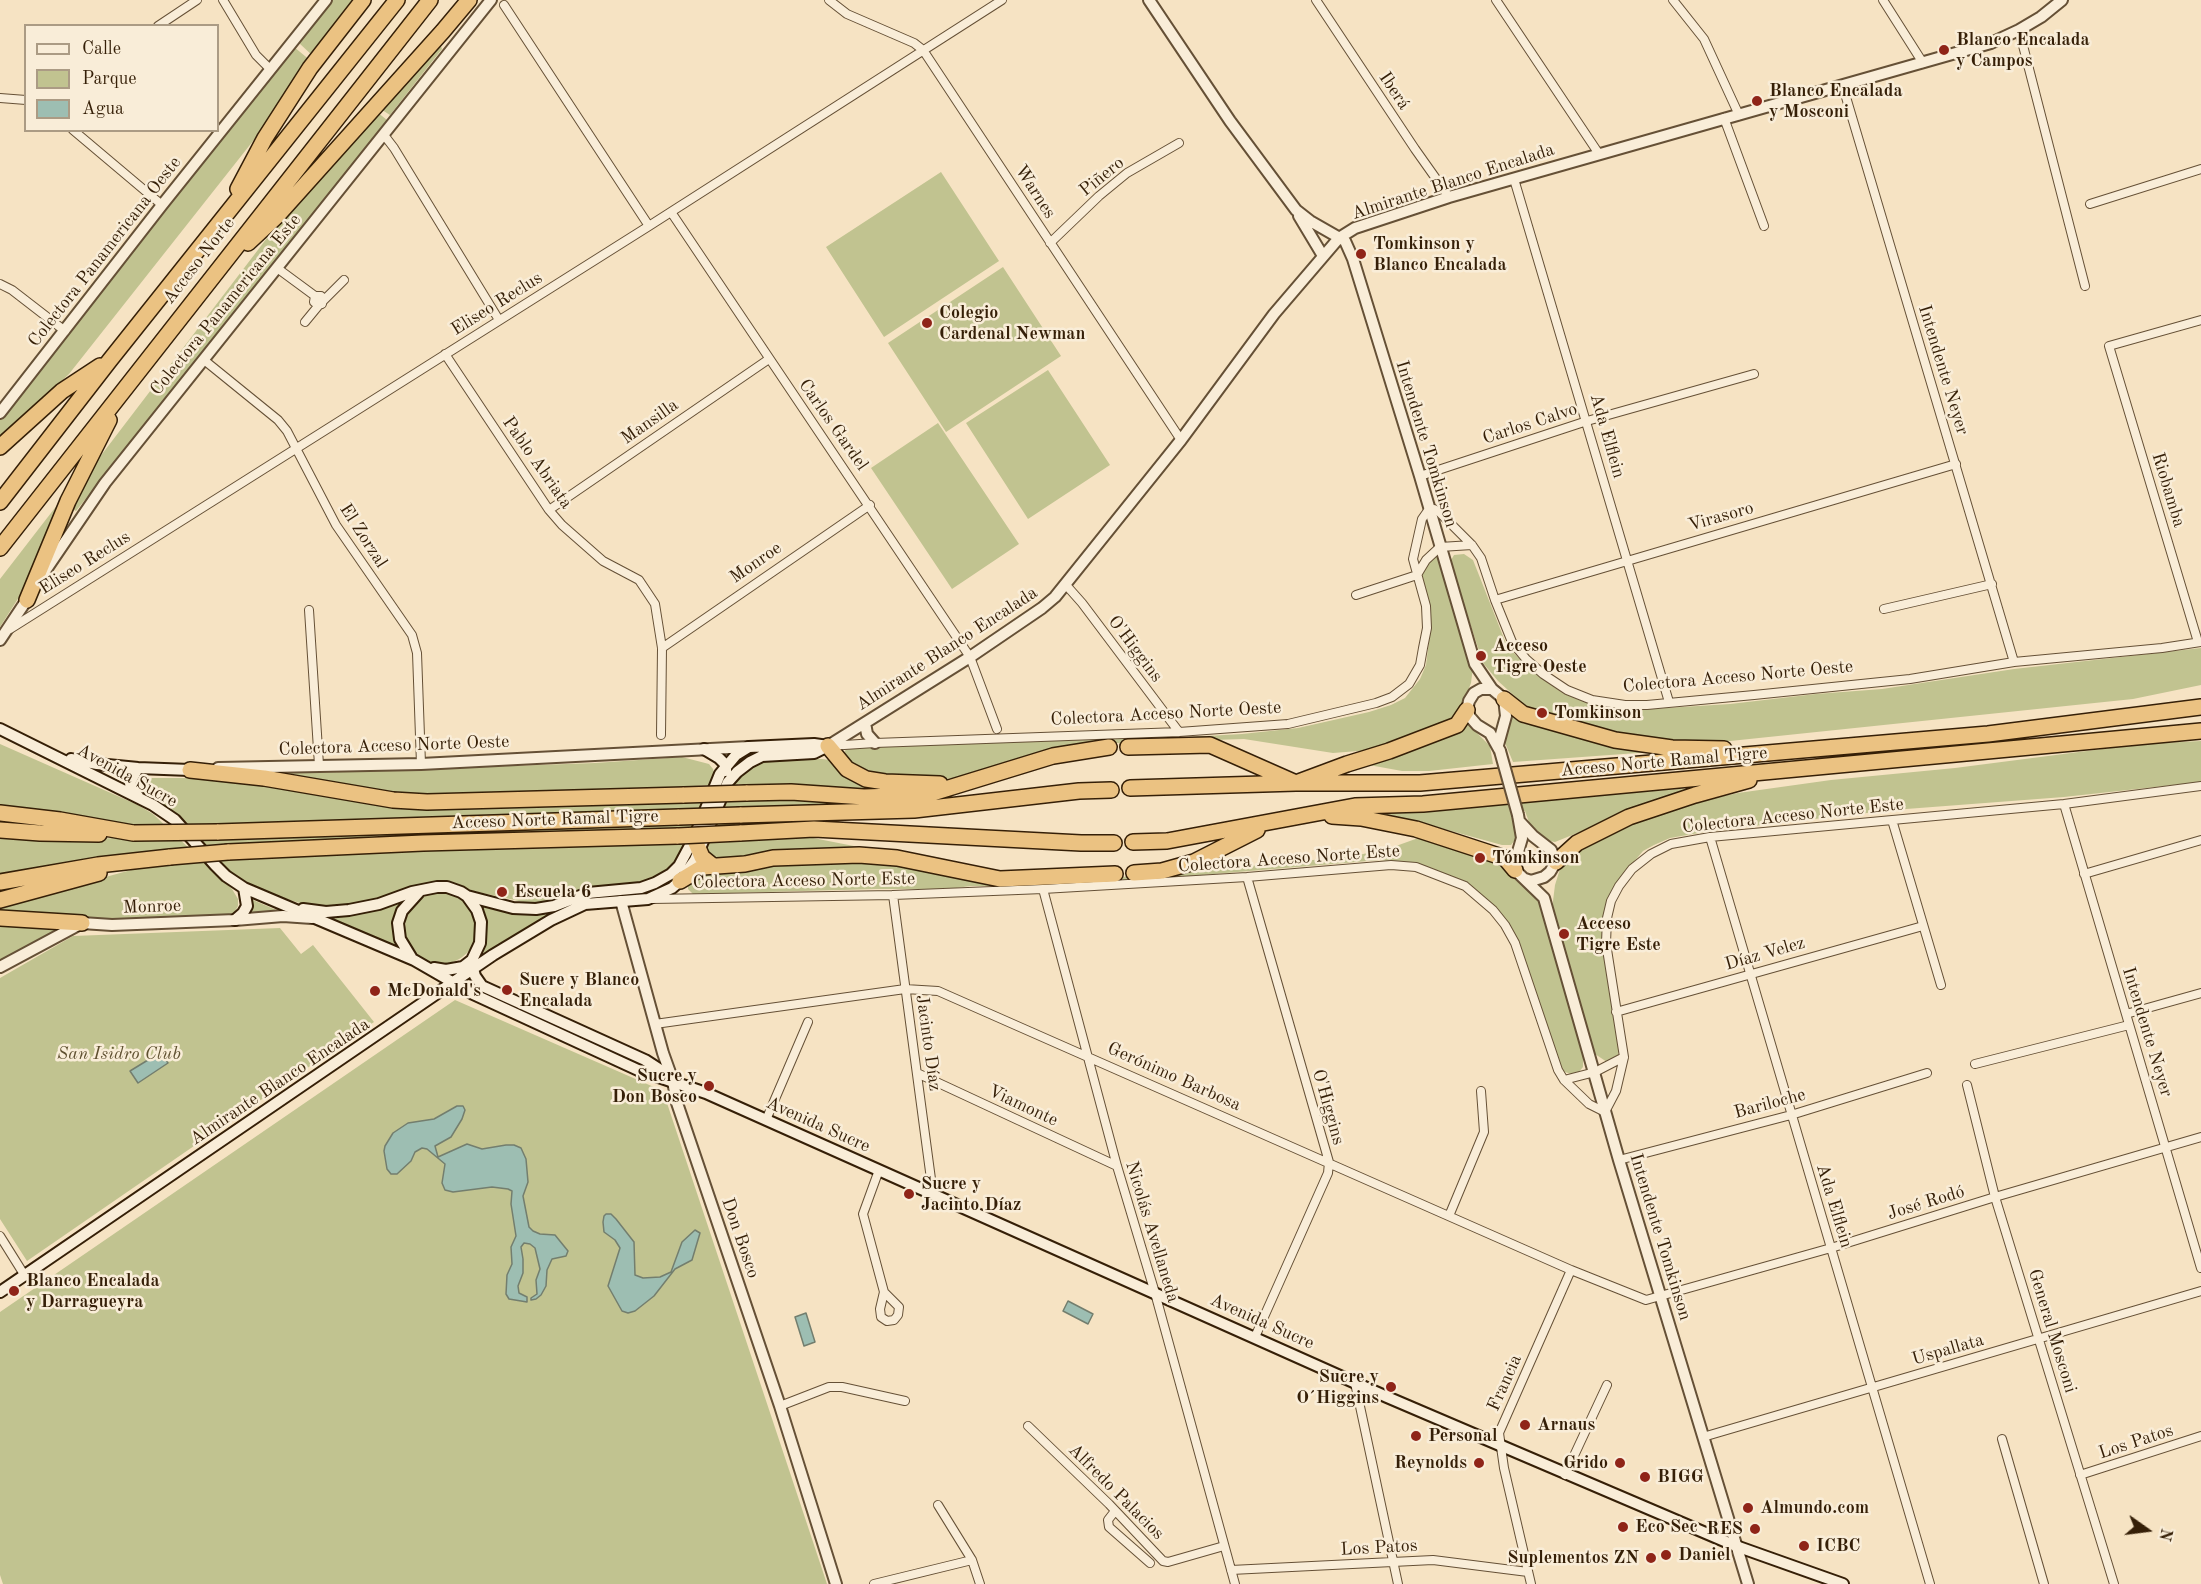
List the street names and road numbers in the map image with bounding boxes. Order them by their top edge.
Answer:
street label: Iberá [1374,68,1414,114]
street label: Almirante Blanco Encalada [1349,139,1557,225]
street label: Colectora Panamericana Oeste [24,152,186,352]
street label: Piñero [1075,152,1129,202]
street label: Warnes [1010,161,1060,223]
street label: Colectora Panamericana Este [146,210,306,400]
street label: Acceso Norte [158,213,240,309]
street label: Eliseo Reclus [447,267,547,341]
street label: Intendente Neyer [1913,302,1973,438]
street label: Intendente Tomkinson [1390,358,1462,530]
street label: Carlos Gardel [794,375,872,475]
street label: Ada Elflein [1585,391,1629,481]
street label: Mansilla [617,395,683,449]
street label: Carlos Calvo [1480,399,1580,449]
street label: Pablo Abriata [497,413,577,513]
street label: Riobamba [2146,450,2190,530]
street label: Virasoro [1686,497,1756,537]
street label: El Zorzal [334,500,392,572]
street label: Eliseo Reclus [35,526,135,600]
street label: Monroe [726,537,786,589]
street label: Almirante Blanco Encalada [852,582,1042,716]
street label: O'Higgins [1103,611,1167,687]
street label: Colectora Acceso Norte Oeste [1622,656,1854,698]
street label: Colectora Acceso Norte Oeste [1050,697,1282,731]
street label: Colectora Acceso Norte Oeste [278,731,510,761]
street label: Avenida Sucre [73,739,181,813]
street label: Acceso Norte Ramal Tigre [1560,742,1768,782]
street label: Colectora Acceso Norte Este [1681,794,1905,838]
street label: Acceso Norte Ramal Tigre [451,806,659,834]
street label: Colectora Acceso Norte Este [1177,840,1401,878]
street label: Colectora Acceso Norte Este [693,868,915,894]
street label: Monroe [122,895,182,919]
street label: Díaz Velez [1722,932,1808,976]
street label: Intendente Neyer [2117,964,2177,1100]
street label: Jacinto Díaz [911,993,945,1093]
street label: Almirante Blanco Encalada [186,1014,374,1150]
street label: Gerónimo Barbosa [1104,1038,1244,1116]
street label: O'Higgins [1307,1067,1349,1147]
street label: Viamonte [985,1080,1061,1132]
street label: Bariloche [1732,1084,1808,1124]
street label: Avenida Sucre [763,1092,873,1158]
street label: Intendente Tomkinson [1624,1151,1696,1323]
street label: Nicolás Avellaneda [1120,1159,1184,1305]
street label: Ada Elflein [1811,1161,1857,1251]
street label: José Rodó [1885,1181,1967,1225]
street label: Don Bosco [716,1195,764,1281]
street label: General Mosconi [2023,1266,2081,1396]
street label: Avenida Sucre [1207,1289,1317,1355]
street label: Uspallata [1910,1329,1986,1371]
street label: Francia [1483,1351,1527,1415]
street label: Los Patos [2096,1420,2176,1464]
street label: Alfredo Palacios [1063,1439,1169,1545]
street label: Los Patos [1340,1535,1418,1561]

